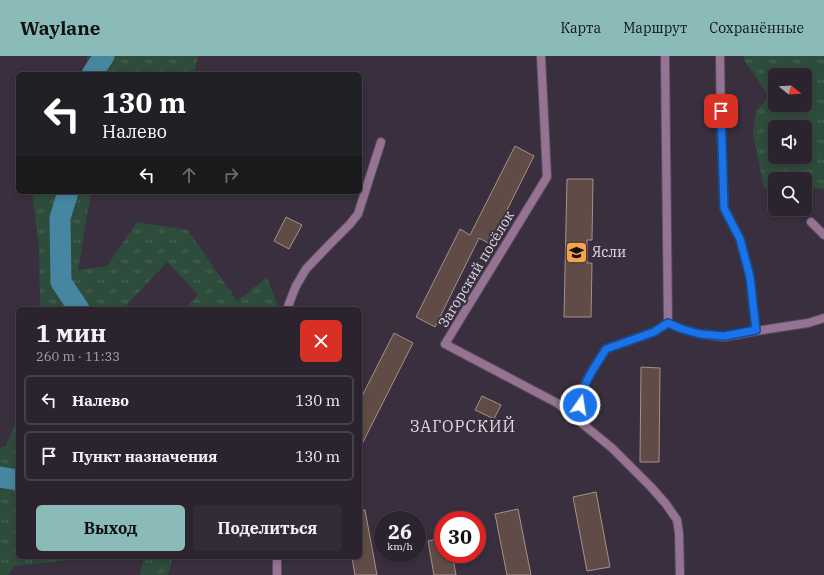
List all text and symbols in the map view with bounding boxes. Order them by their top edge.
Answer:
text: Waylane [20,16,101,40]
text: Карта [560,19,601,37]
text: Маршрут [623,19,687,37]
text: Сохранённые [709,19,804,37]
north arrow [768,68,812,112]
map controls [768,68,812,216]
text: 130 m [102,84,186,121]
icon: left [36,88,88,140]
pin [704,94,738,128]
icon: arrive [710,100,732,122]
text: Налево [102,120,167,143]
button: sound [768,120,812,164]
icon: left [136,164,158,186]
icon: ahead [178,164,200,186]
icon: right [220,164,242,186]
button: search [768,172,812,216]
street label: Загорский посёлок [434,207,518,331]
school or university icon: Ясли [563,239,589,265]
place label: Ясли [592,243,626,261]
text: 1 мин [36,317,106,349]
button: close [300,320,342,362]
text: 260 m · 11:33 [36,348,120,365]
position arrow [559,384,601,426]
icon: left [38,389,60,411]
text: Налево [72,391,129,410]
text: 130 m [295,391,340,410]
district label: ЗАГОРСКИЙ [410,416,516,436]
icon: arrive [38,445,60,467]
text: Пункт назначения [72,447,218,466]
text: 130 m [295,447,340,466]
button: Выход [36,505,185,551]
button: Поделиться [193,505,342,551]
speed limit sign: 30 [434,511,486,563]
text: 26 [388,518,412,545]
text: km/h [387,540,413,553]

